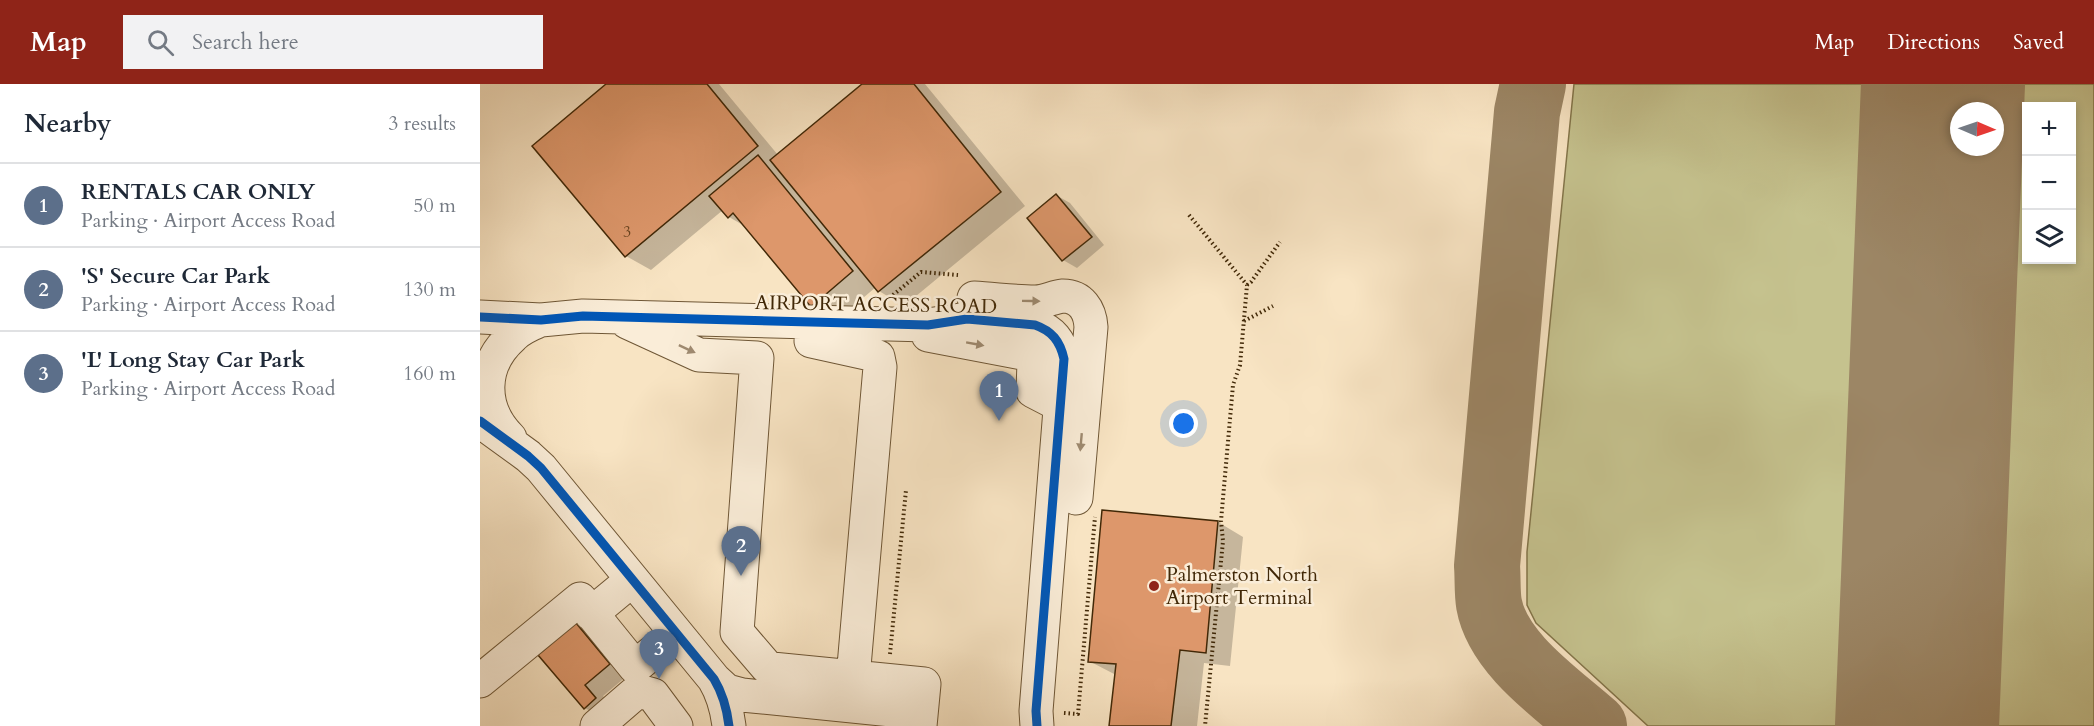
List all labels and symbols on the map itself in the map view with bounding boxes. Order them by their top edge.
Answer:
north arrow [1950,102,2004,156]
house number: 3 [623,221,631,243]
street label: AIRPORT ACCESS ROAD [755,289,997,320]
one-way arrow [1021,296,1040,306]
one-way arrow [965,339,984,348]
one-way arrow [678,345,695,354]
pin: 1 [980,372,1018,421]
your location [1169,409,1198,438]
one-way arrow [1076,432,1086,451]
pin: 2 [722,526,760,576]
place label: Palmerston North Airport Terminal [1166,561,1318,611]
marker: Palmerston North Airport Terminal [1147,579,1161,593]
pin: 3 [640,630,678,679]

